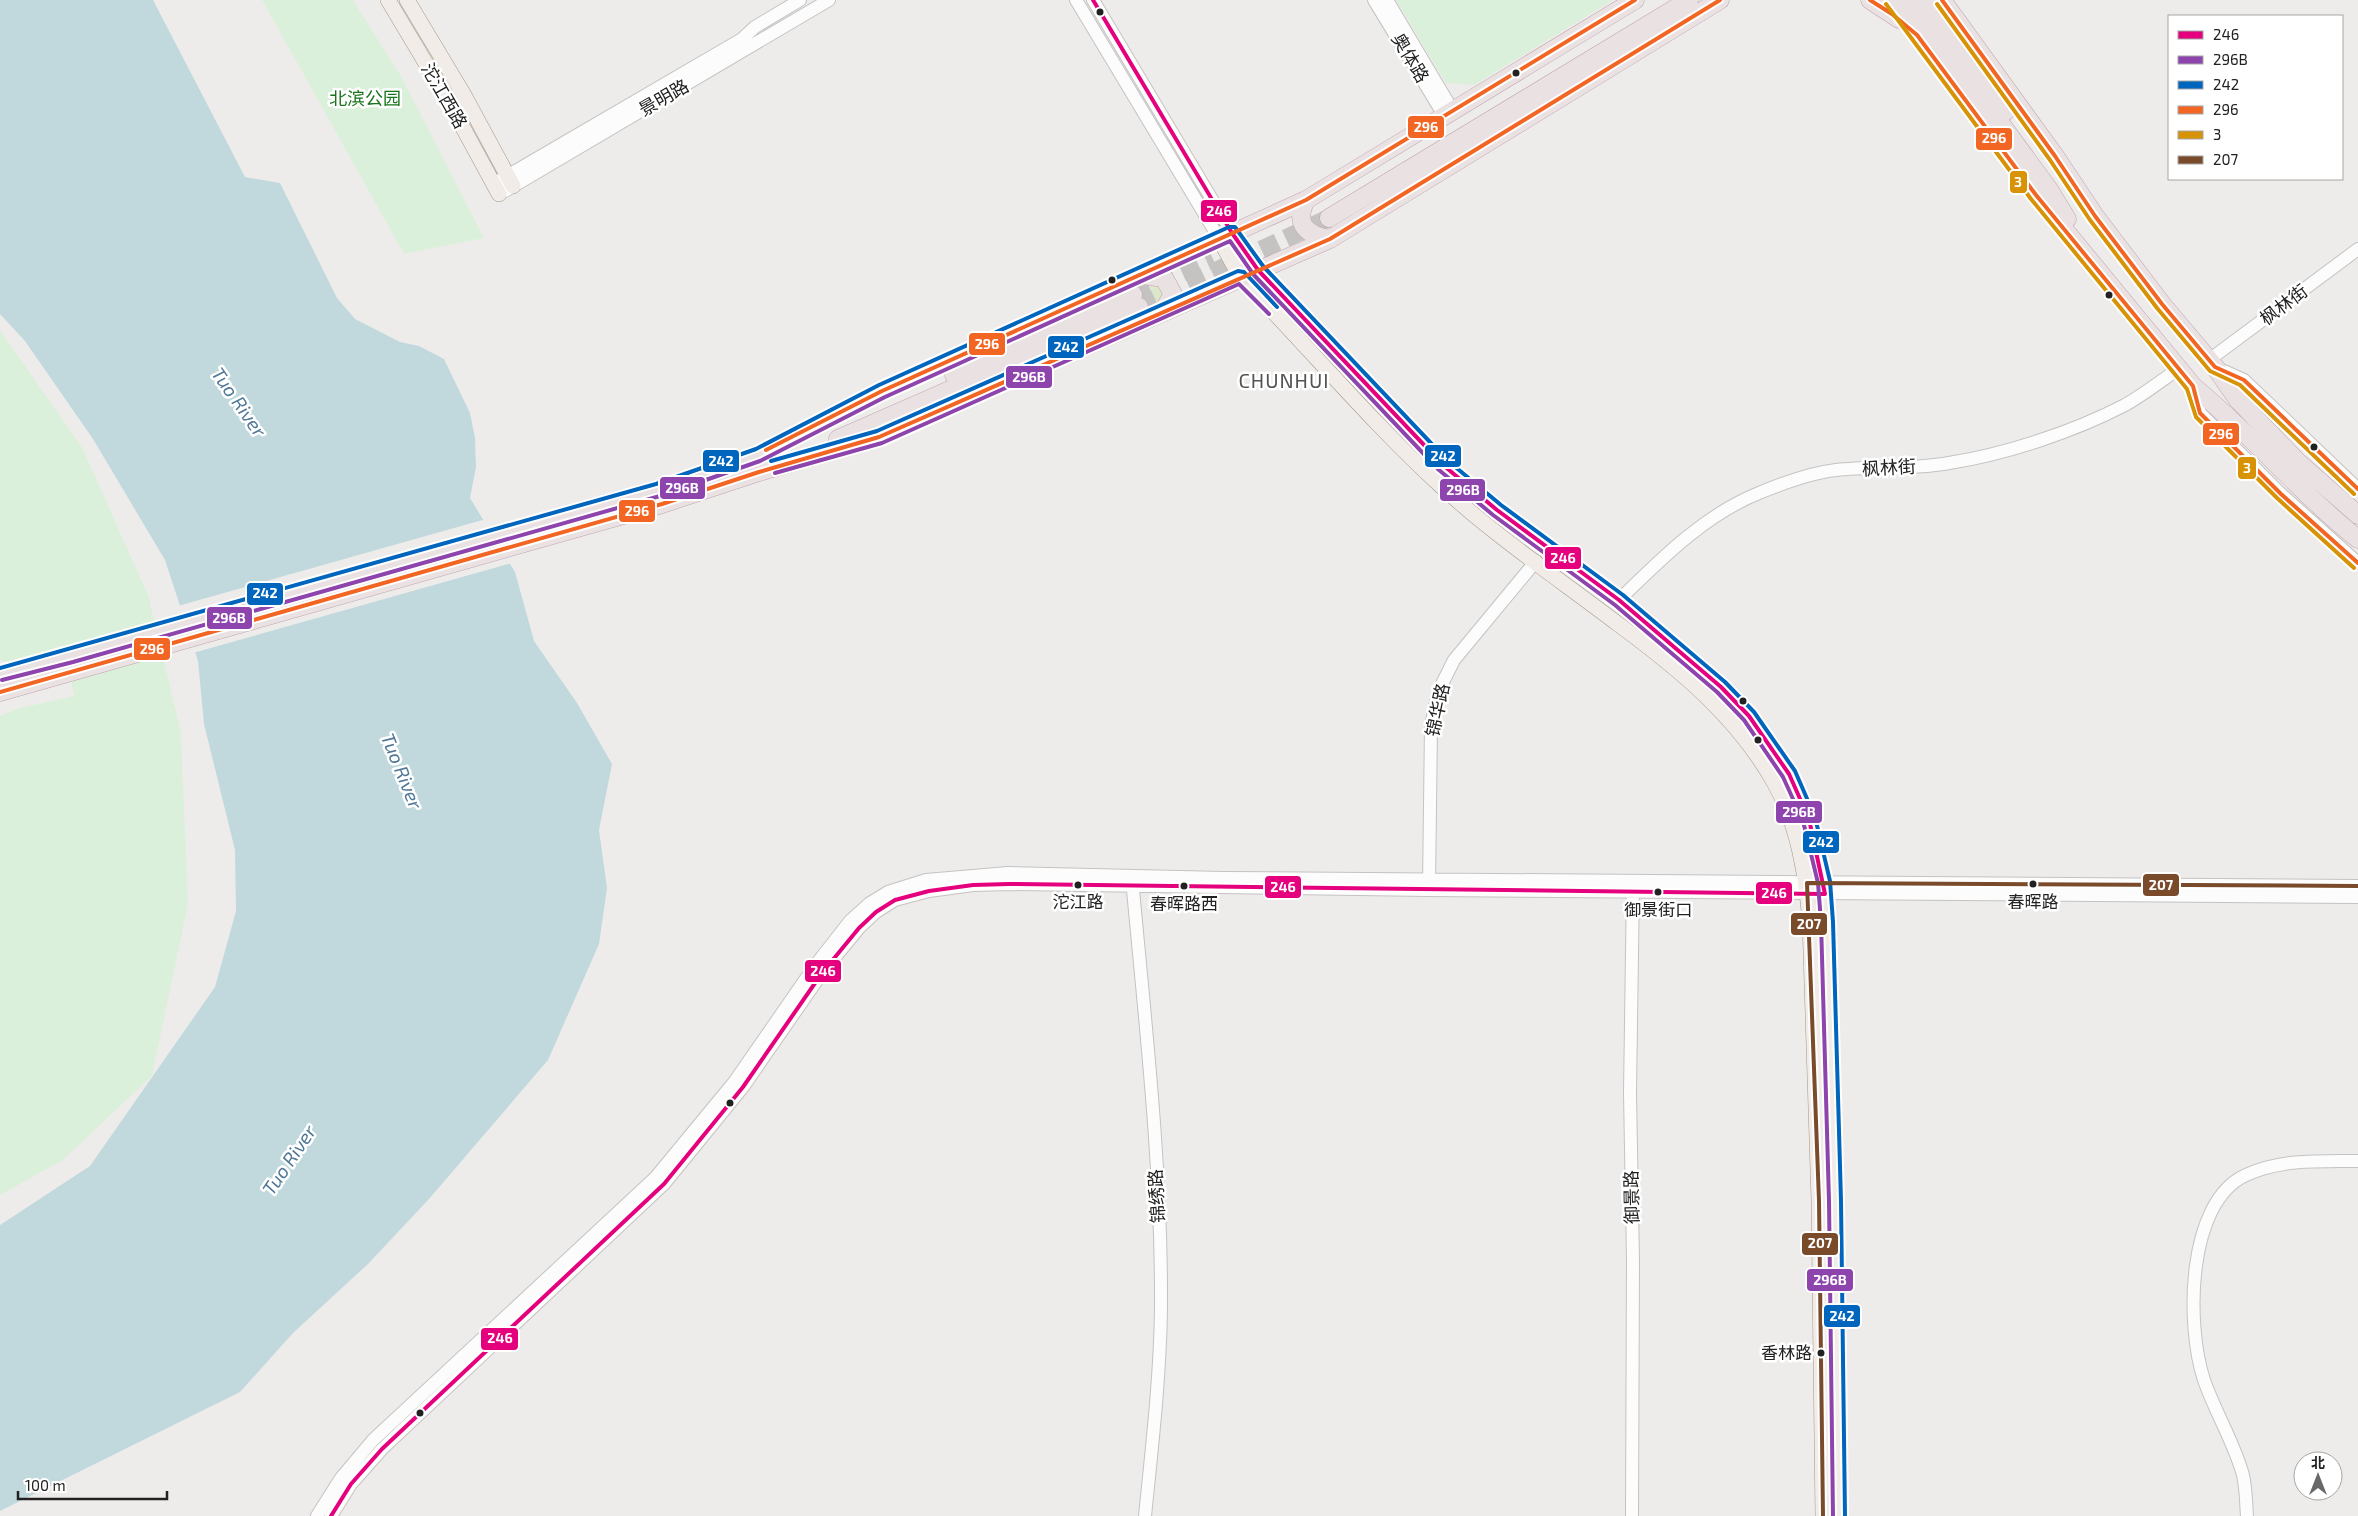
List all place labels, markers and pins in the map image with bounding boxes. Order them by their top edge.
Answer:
unlabelled marker [1095,7,1105,17]
unlabelled marker [1511,68,1521,78]
unlabelled marker [1107,275,1117,285]
unlabelled marker [2104,290,2114,300]
unlabelled marker [2309,442,2319,452]
unlabelled marker [1738,696,1748,706]
unlabelled marker [1753,735,1763,745]
marker: 春晖路 [2028,879,2038,889]
marker: 沱江路 [1073,880,1083,890]
marker: 春晖路西 [1179,881,1189,891]
marker: 御景街口 [1653,887,1663,897]
place label: 沱江路 [1053,891,1104,911]
place label: 春晖路 [2008,891,2059,911]
place label: 春晖路西 [1150,893,1218,913]
place label: 御景街口 [1624,899,1692,919]
unlabelled marker [725,1098,735,1108]
place label: 香林路 [1761,1342,1812,1362]
marker: 香林路 [1816,1348,1826,1358]
unlabelled marker [415,1408,425,1418]

